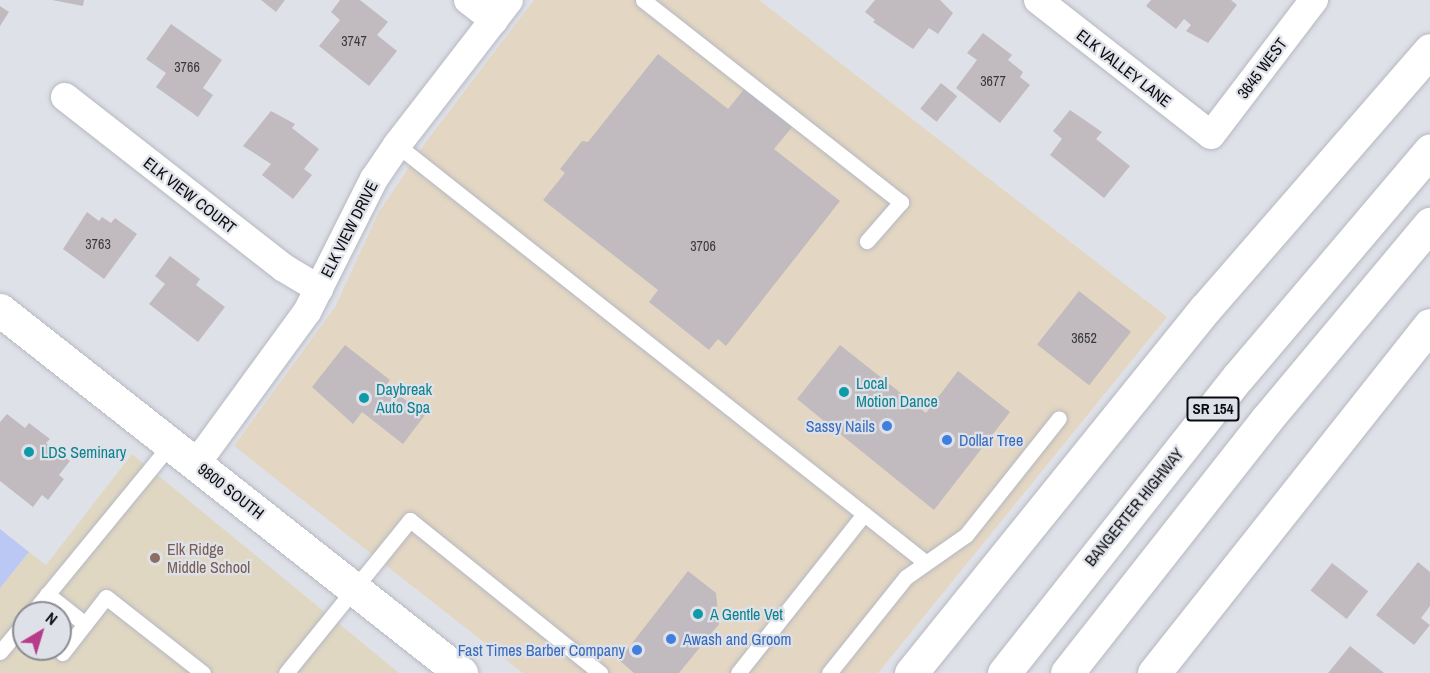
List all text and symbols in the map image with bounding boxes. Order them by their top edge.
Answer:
street label: ELK VALLEY LANE [1073,25,1175,111]
house number: 3747 [341,33,367,49]
street label: 3645 WEST [1233,34,1291,102]
house number: 3766 [174,59,200,75]
house number: 3677 [980,73,1006,89]
street label: ELK VIEW COURT [140,153,240,237]
street label: ELK VIEW DRIVE [316,178,382,280]
house number: 3763 [85,236,111,252]
house number: 3706 [690,238,716,254]
house number: 3652 [1071,330,1097,346]
place label: Local Motion Dance [856,373,938,411]
place label: Daybreak Auto Spa [376,379,432,417]
marker: Local Motion Dance [837,385,851,399]
marker: Daybreak Auto Spa [357,391,371,405]
road number: SR 154 [1186,397,1240,421]
place label: Sassy Nails [806,416,875,436]
marker: Sassy Nails [880,419,894,433]
place label: Dollar Tree [959,430,1023,450]
marker: Dollar Tree [940,433,954,447]
place label: LDS Seminary [41,442,126,462]
street label: BANGERTER HIGHWAY [1080,444,1188,570]
marker: LDS Seminary [22,445,36,459]
street label: 9800 SOUTH [194,459,268,523]
place label: Elk Ridge Middle School [167,539,250,577]
marker: Elk Ridge Middle School [148,551,162,565]
north arrow [12,601,72,661]
place label: A Gentle Vet [710,604,784,624]
text: N [41,607,62,630]
marker: A Gentle Vet [691,607,705,621]
place label: Awash and Groom [683,629,791,649]
marker: Awash and Groom [664,632,678,646]
place label: Fast Times Barber Company [457,640,625,660]
marker: Fast Times Barber Company [630,643,644,657]

